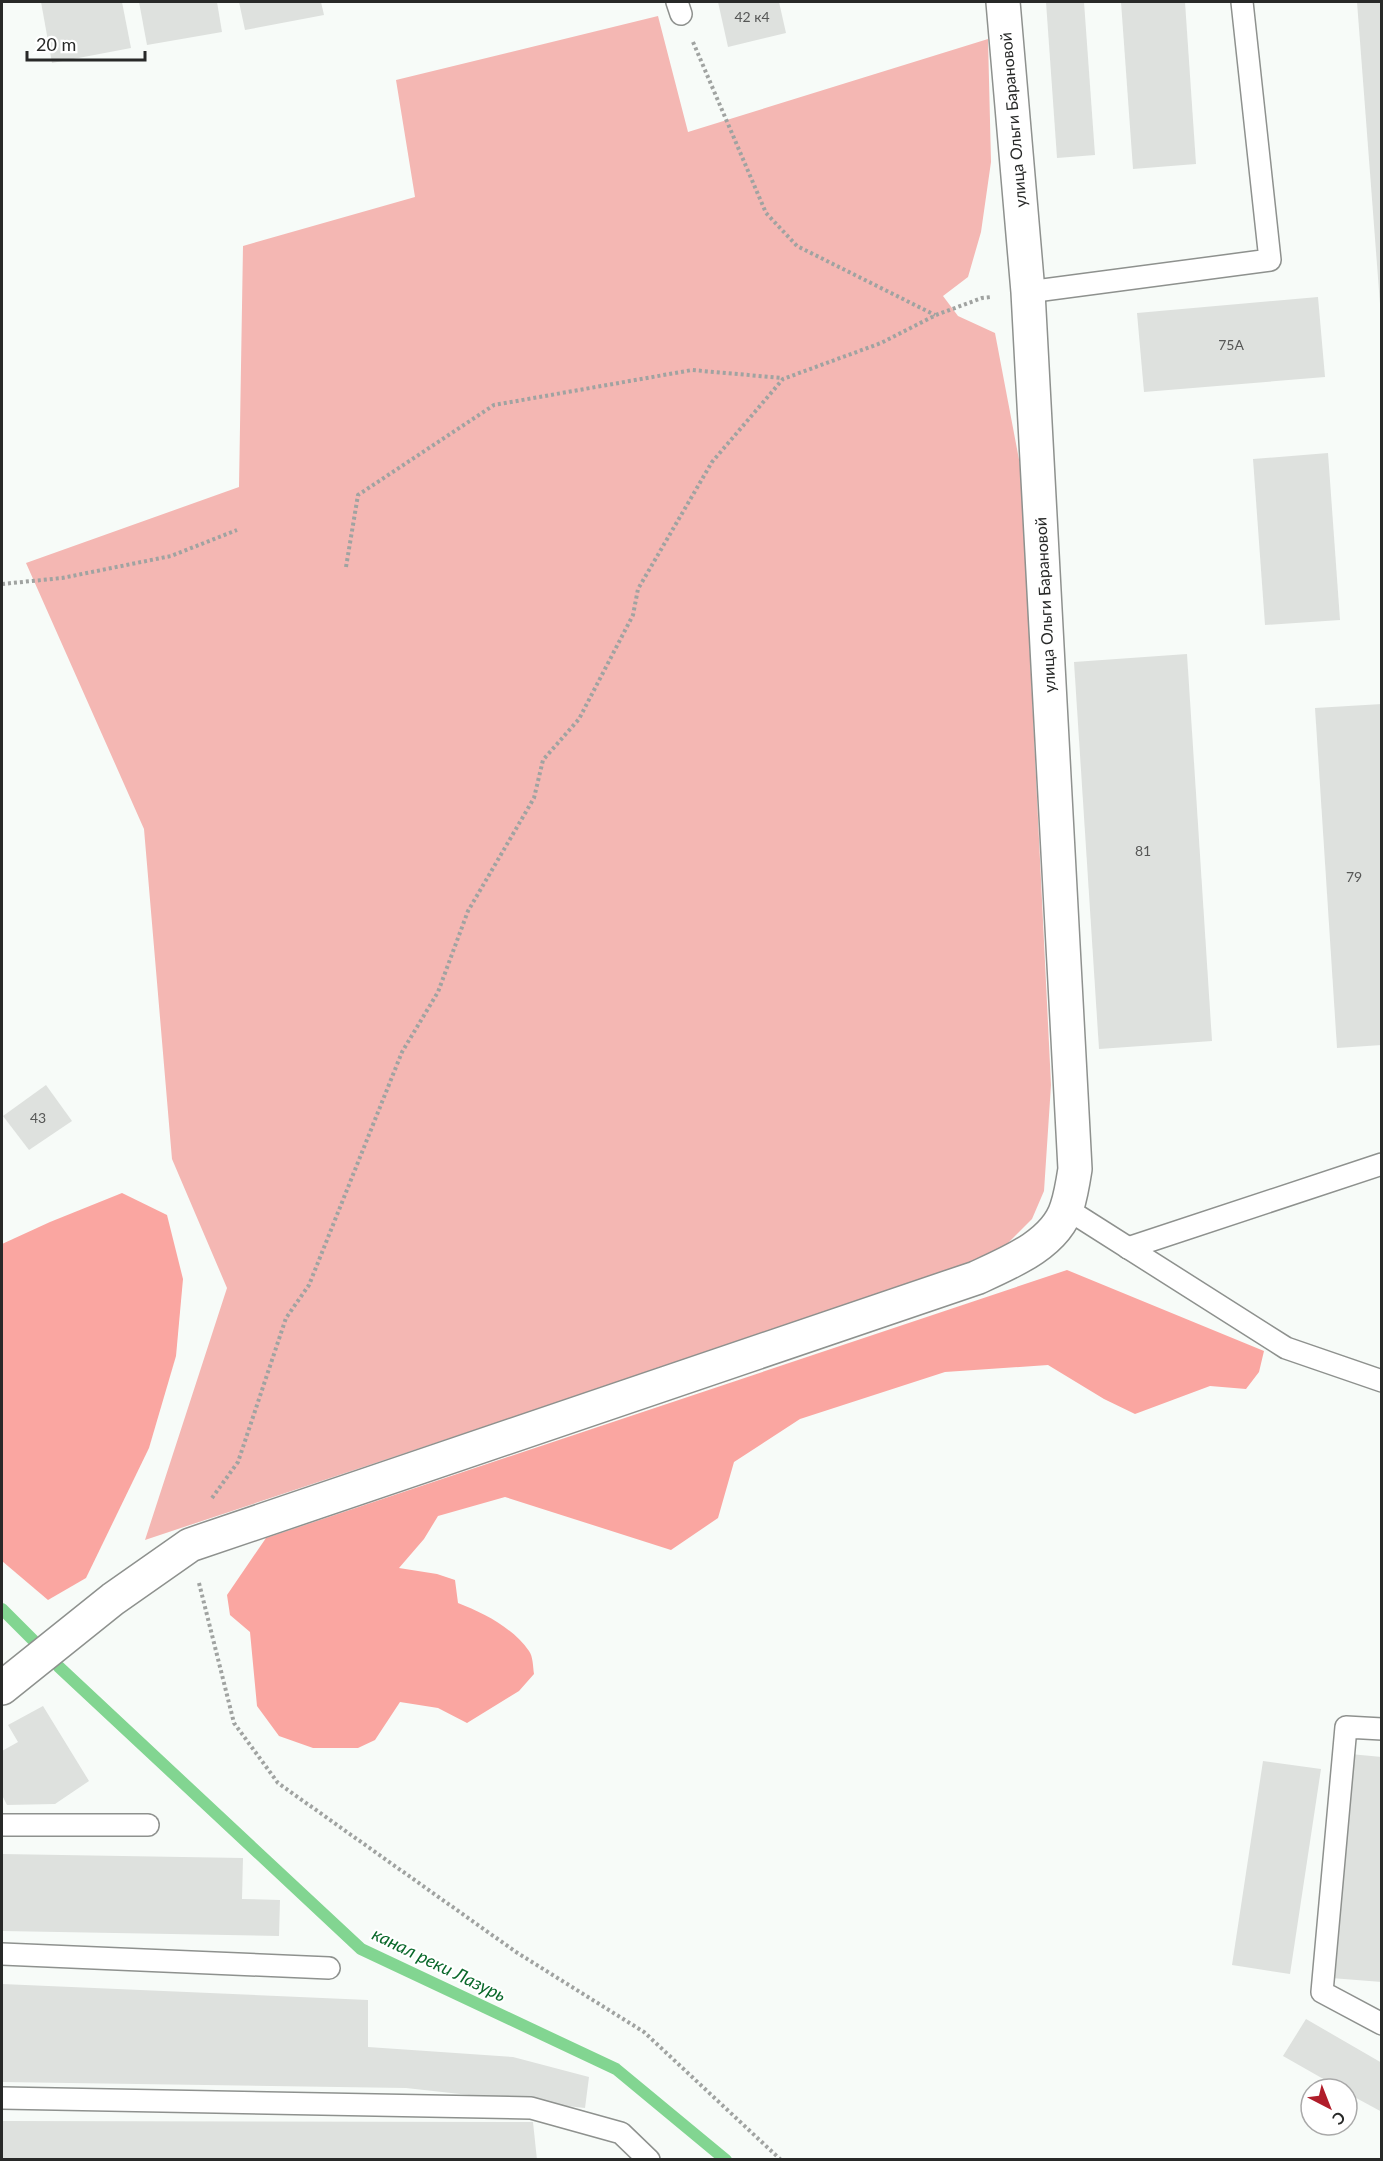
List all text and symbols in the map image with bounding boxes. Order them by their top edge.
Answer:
house number: 42 к4 [734,8,770,25]
scale bar [27,24,146,62]
street label: улица Ольги Барановой [995,32,1030,208]
text: 20 m [36,33,76,55]
house number: 75А [1218,336,1244,353]
street label: улица Ольги Барановой [1030,517,1059,693]
house number: 81 [1135,842,1151,859]
house number: 79 [1346,868,1362,885]
house number: 43 [30,1109,46,1126]
water label: канал реки Лазурь [369,1922,510,2006]
north arrow [1299,2077,1359,2137]
text: С [1329,2108,1350,2129]

